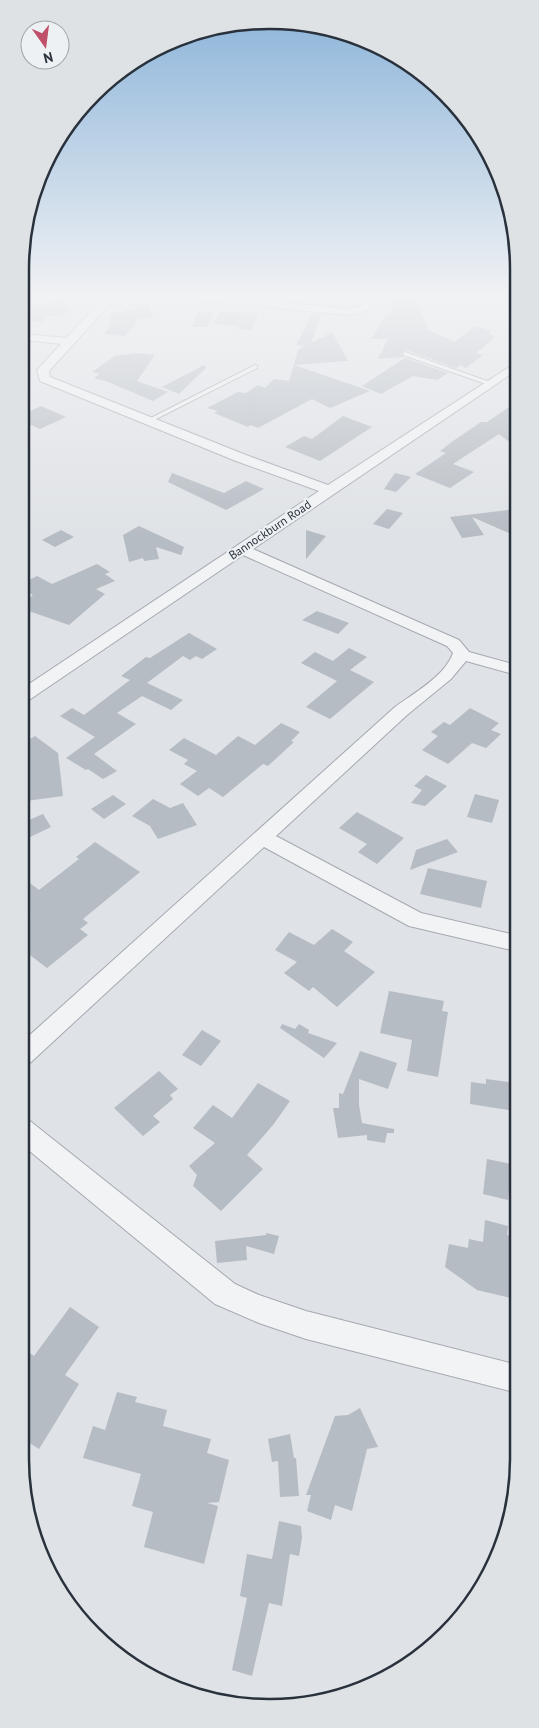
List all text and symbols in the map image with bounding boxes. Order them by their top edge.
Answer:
north arrow [20,20,70,70]
text: N [42,48,55,67]
street label: Bannockburn Road [226,497,314,563]

